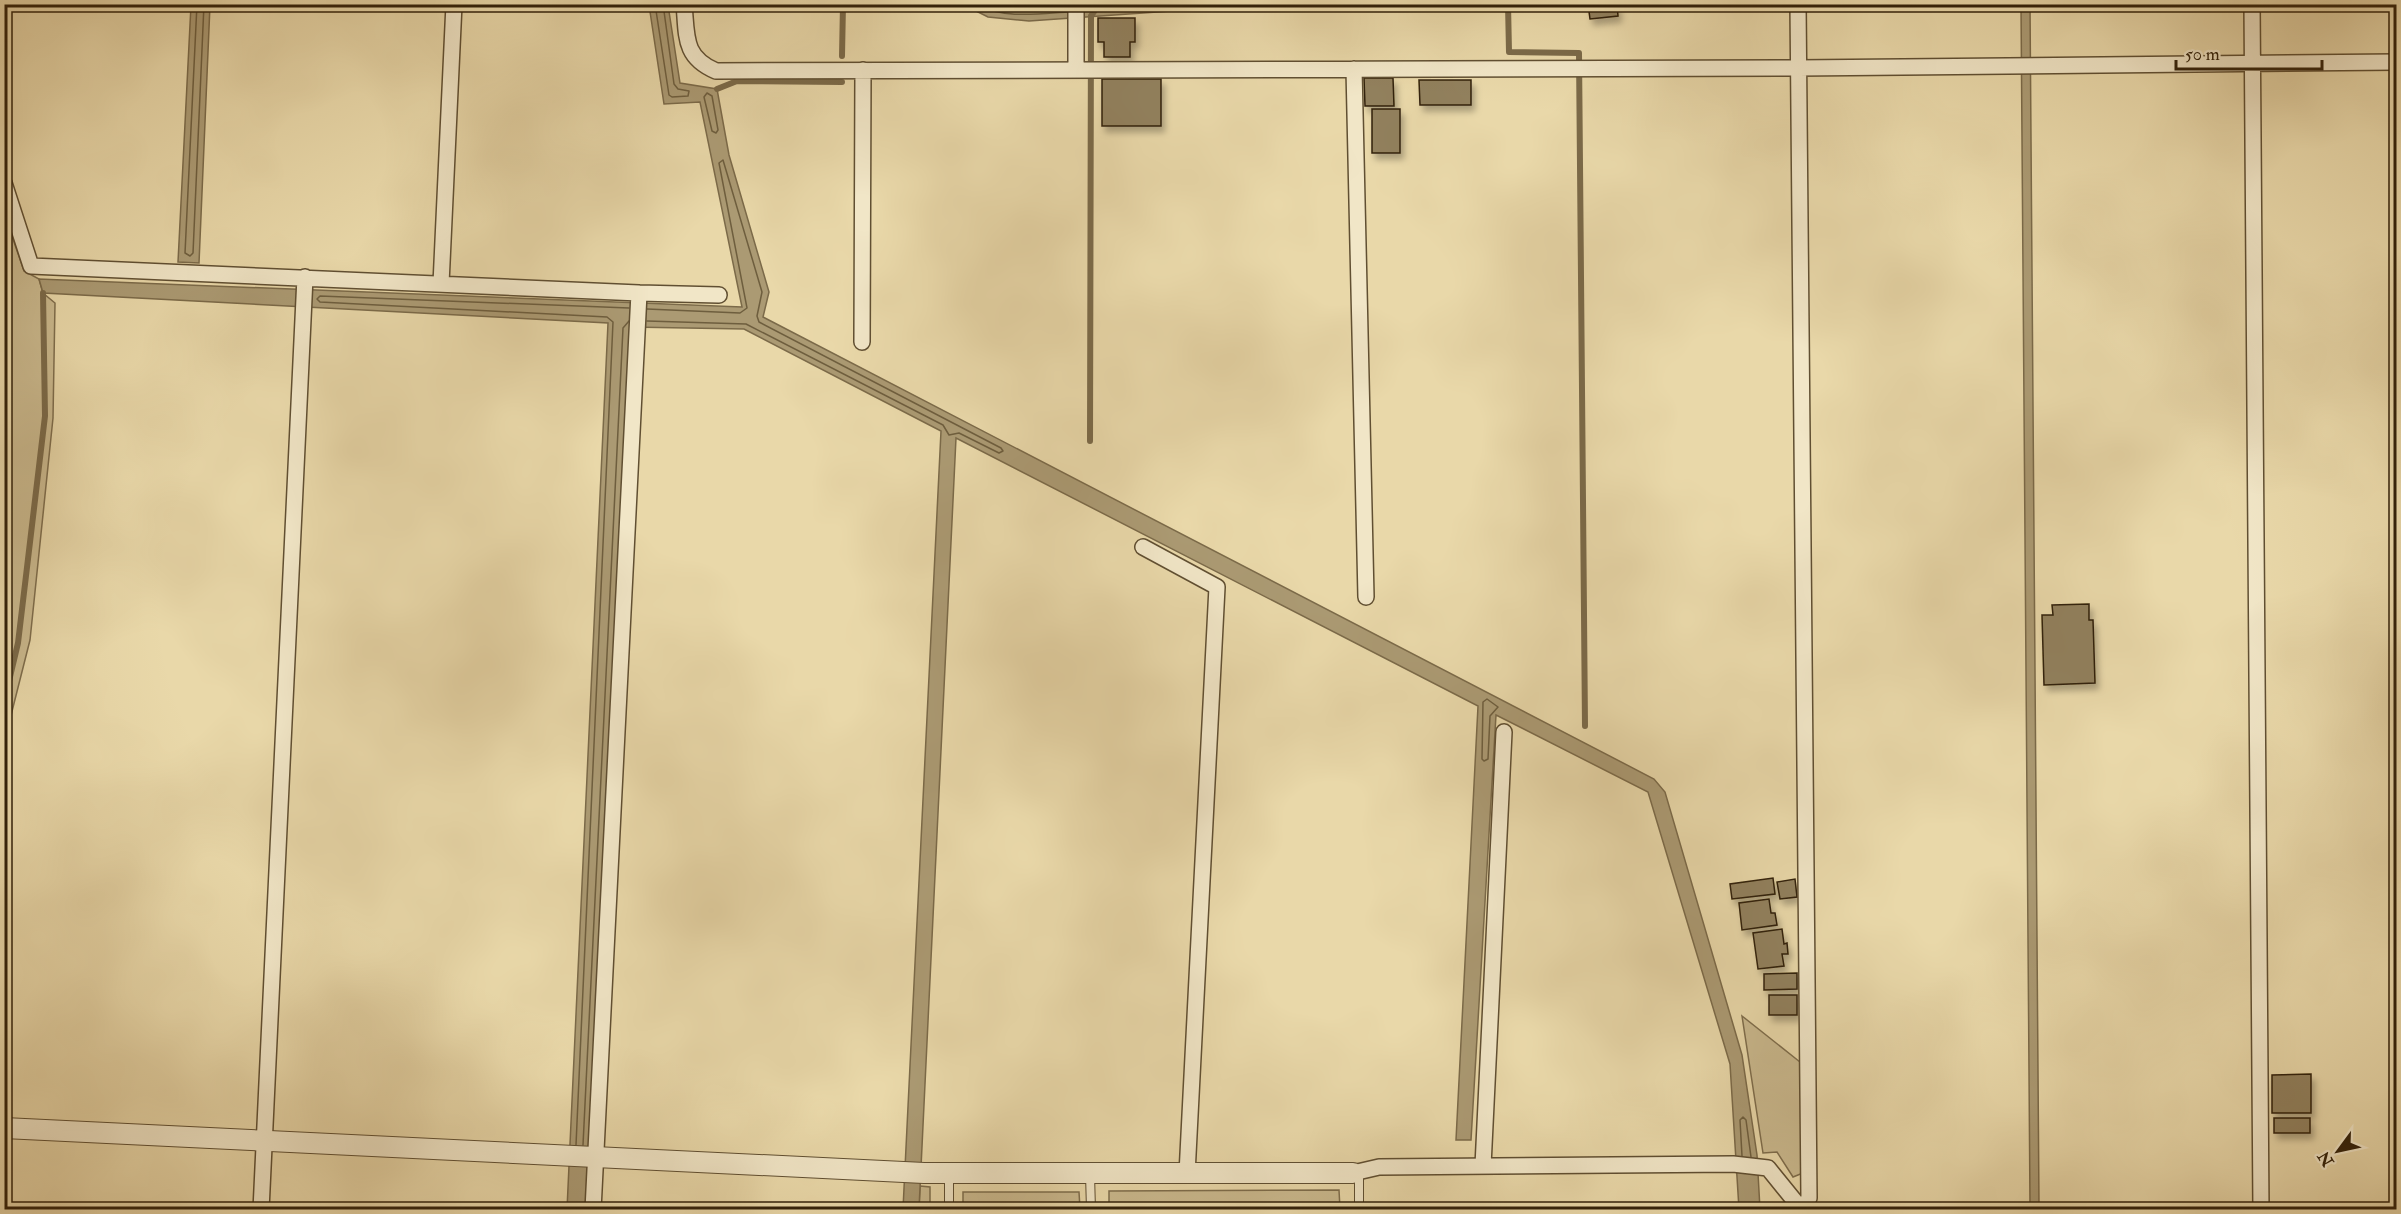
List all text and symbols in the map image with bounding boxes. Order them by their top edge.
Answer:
scale bar [2176,33,2322,71]
text: 50 m [2185,43,2220,66]
north arrow [2308,1121,2368,1181]
text: N [2314,1147,2339,1171]

